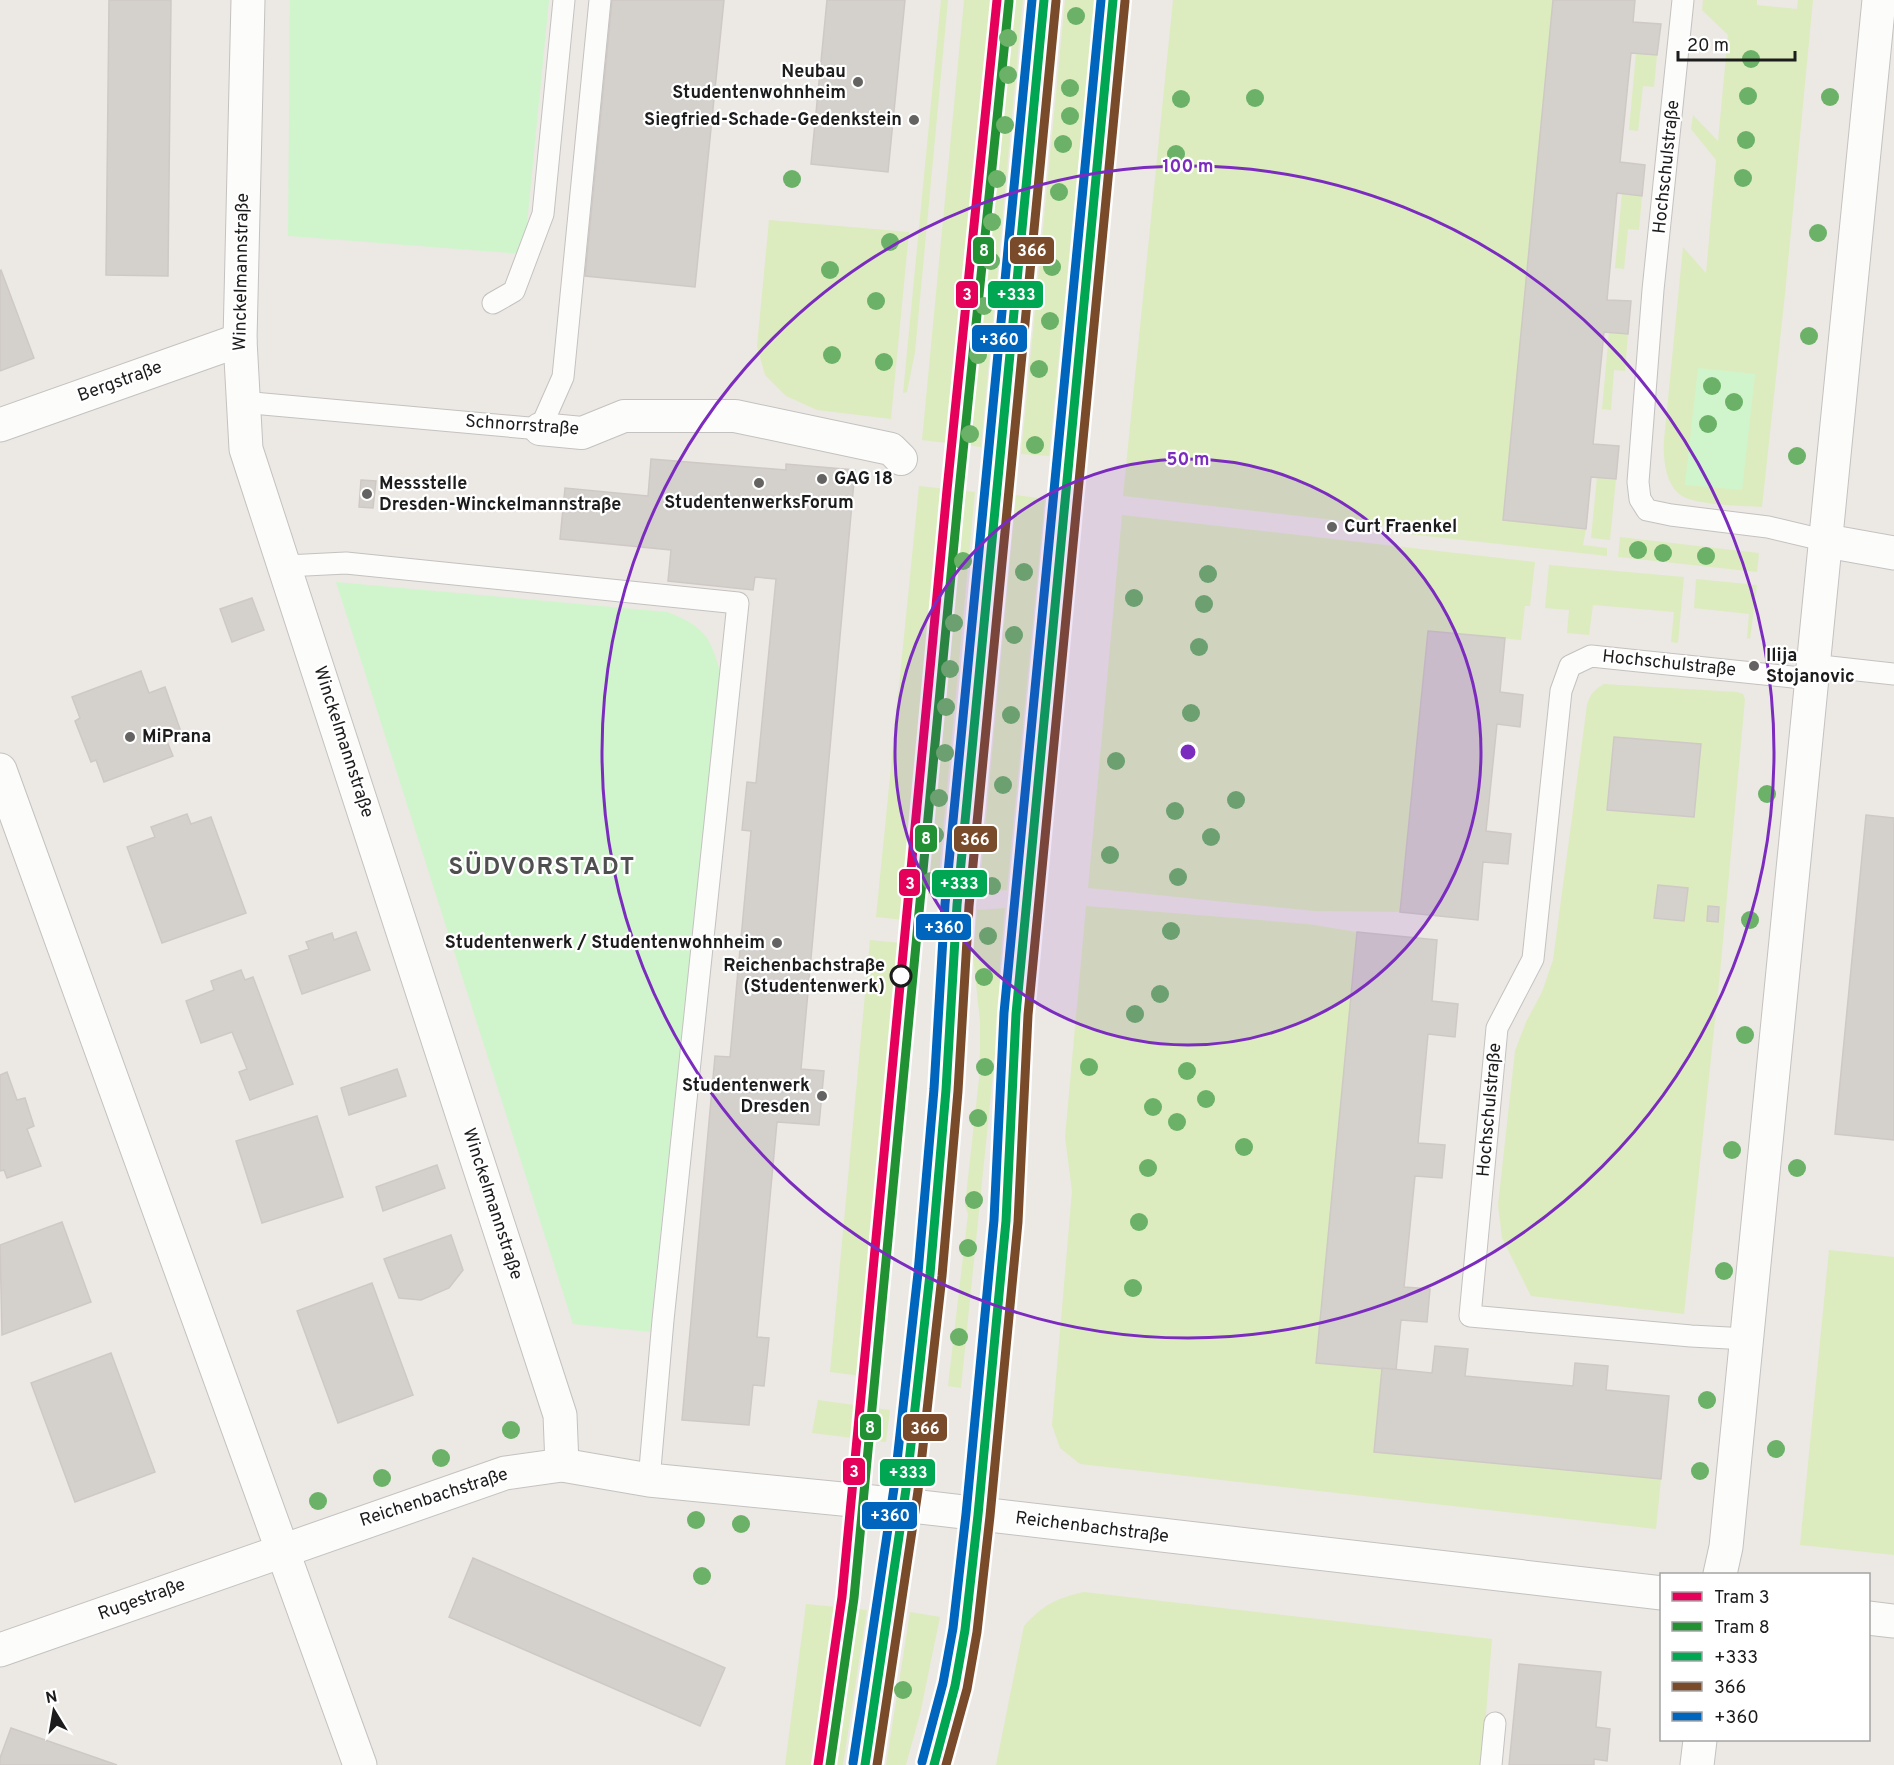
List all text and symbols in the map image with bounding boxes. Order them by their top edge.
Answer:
scale bar [1678,24,1795,62]
text: 20 m [1687,35,1729,58]
place label: Neubau Studentenwohnheim [672,61,846,105]
marker: Neubau Studentenwohnheim [851,75,865,89]
street label: Hochschulstraße [1649,99,1685,235]
place label: Siegfried-Schade-Gedenkstein [644,109,902,132]
marker: Siegfried-Schade-Gedenkstein [907,113,921,127]
text: 100 m [1162,156,1214,179]
street label: Winckelmannstraße [229,193,255,351]
line badge: 8 [972,236,995,265]
line badge: 366 [1009,236,1055,265]
text: 8 [979,242,989,262]
text: 366 [1017,242,1047,262]
line badge: 3 [955,280,979,309]
line badge: +333 [987,280,1044,309]
text: 3 [962,286,972,306]
text: +333 [997,286,1035,306]
line badge: +360 [971,324,1028,353]
text: +360 [979,331,1019,351]
street label: Bergstraße [74,356,166,408]
street label: Schnorrstraße [464,411,580,441]
text: 50 m [1166,449,1210,472]
place label: GAG 18 [834,468,893,491]
marker: GAG 18 [815,472,829,486]
place label: Messstelle Dresden-Winckelmannstraße [379,473,621,517]
marker: StudentenwerksForum [752,476,766,490]
marker: Messstelle Dresden-Winckelmannstraße [360,487,374,501]
place label: StudentenwerksForum [664,492,854,515]
place label: Curt Fraenkel [1344,516,1457,539]
marker: Curt Fraenkel [1325,520,1339,534]
place label: Ilija Stojanovic [1766,645,1855,689]
street label: Hochschulstraße [1601,646,1737,682]
marker: Ilija Stojanovic [1747,659,1761,673]
street label: Winckelmannstraße [308,663,378,821]
place label: MiPrana [142,726,211,749]
marker: MiPrana [123,730,137,744]
centre of rings [1178,742,1198,762]
line badge: 8 [914,824,938,853]
line badge: 366 [953,825,998,853]
text: 8 [921,830,931,850]
text: 366 [960,831,990,851]
district label: SÜDVORSTADT [448,851,636,883]
line badge: 3 [898,868,921,897]
line badge: +333 [931,869,988,898]
text: 3 [905,875,915,895]
text: +333 [940,875,978,895]
line badge: +360 [915,913,972,941]
text: +360 [924,919,964,939]
place label: Studentenwerk / Studentenwohnheim [445,932,765,955]
marker: Studentenwerk / Studentenwohnheim [770,936,784,950]
place label: Reichenbachstraße (Studentenwerk) [723,955,885,999]
marker: Reichenbachstraße (Studentenwerk) [890,965,912,987]
street label: Hochschulstraße [1473,1042,1507,1178]
place label: Studentenwerk Dresden [682,1075,810,1119]
marker: Studentenwerk Dresden [815,1089,829,1103]
street label: Winckelmannstraße [457,1125,527,1283]
line badge: 8 [859,1413,882,1441]
line badge: 366 [902,1413,948,1442]
text: 8 [865,1419,875,1439]
text: 366 [910,1420,940,1440]
line badge: 3 [842,1457,866,1486]
line badge: +333 [879,1458,936,1487]
street label: Reichenbachstraße [357,1463,511,1533]
text: 3 [849,1463,859,1483]
text: +333 [889,1464,927,1484]
line badge: +360 [861,1501,918,1530]
text: +360 [870,1507,910,1527]
street label: Reichenbachstraße [1014,1507,1170,1549]
legend [1660,1573,1870,1741]
street label: Rugestraße [95,1574,189,1626]
text: Tram 3 [1714,1587,1770,1610]
text: Tram 8 [1714,1617,1770,1640]
text: +333 [1714,1647,1758,1670]
text: 366 [1714,1677,1746,1700]
north arrow [24,1681,84,1741]
text: N [44,1687,59,1709]
text: +360 [1714,1707,1759,1730]

